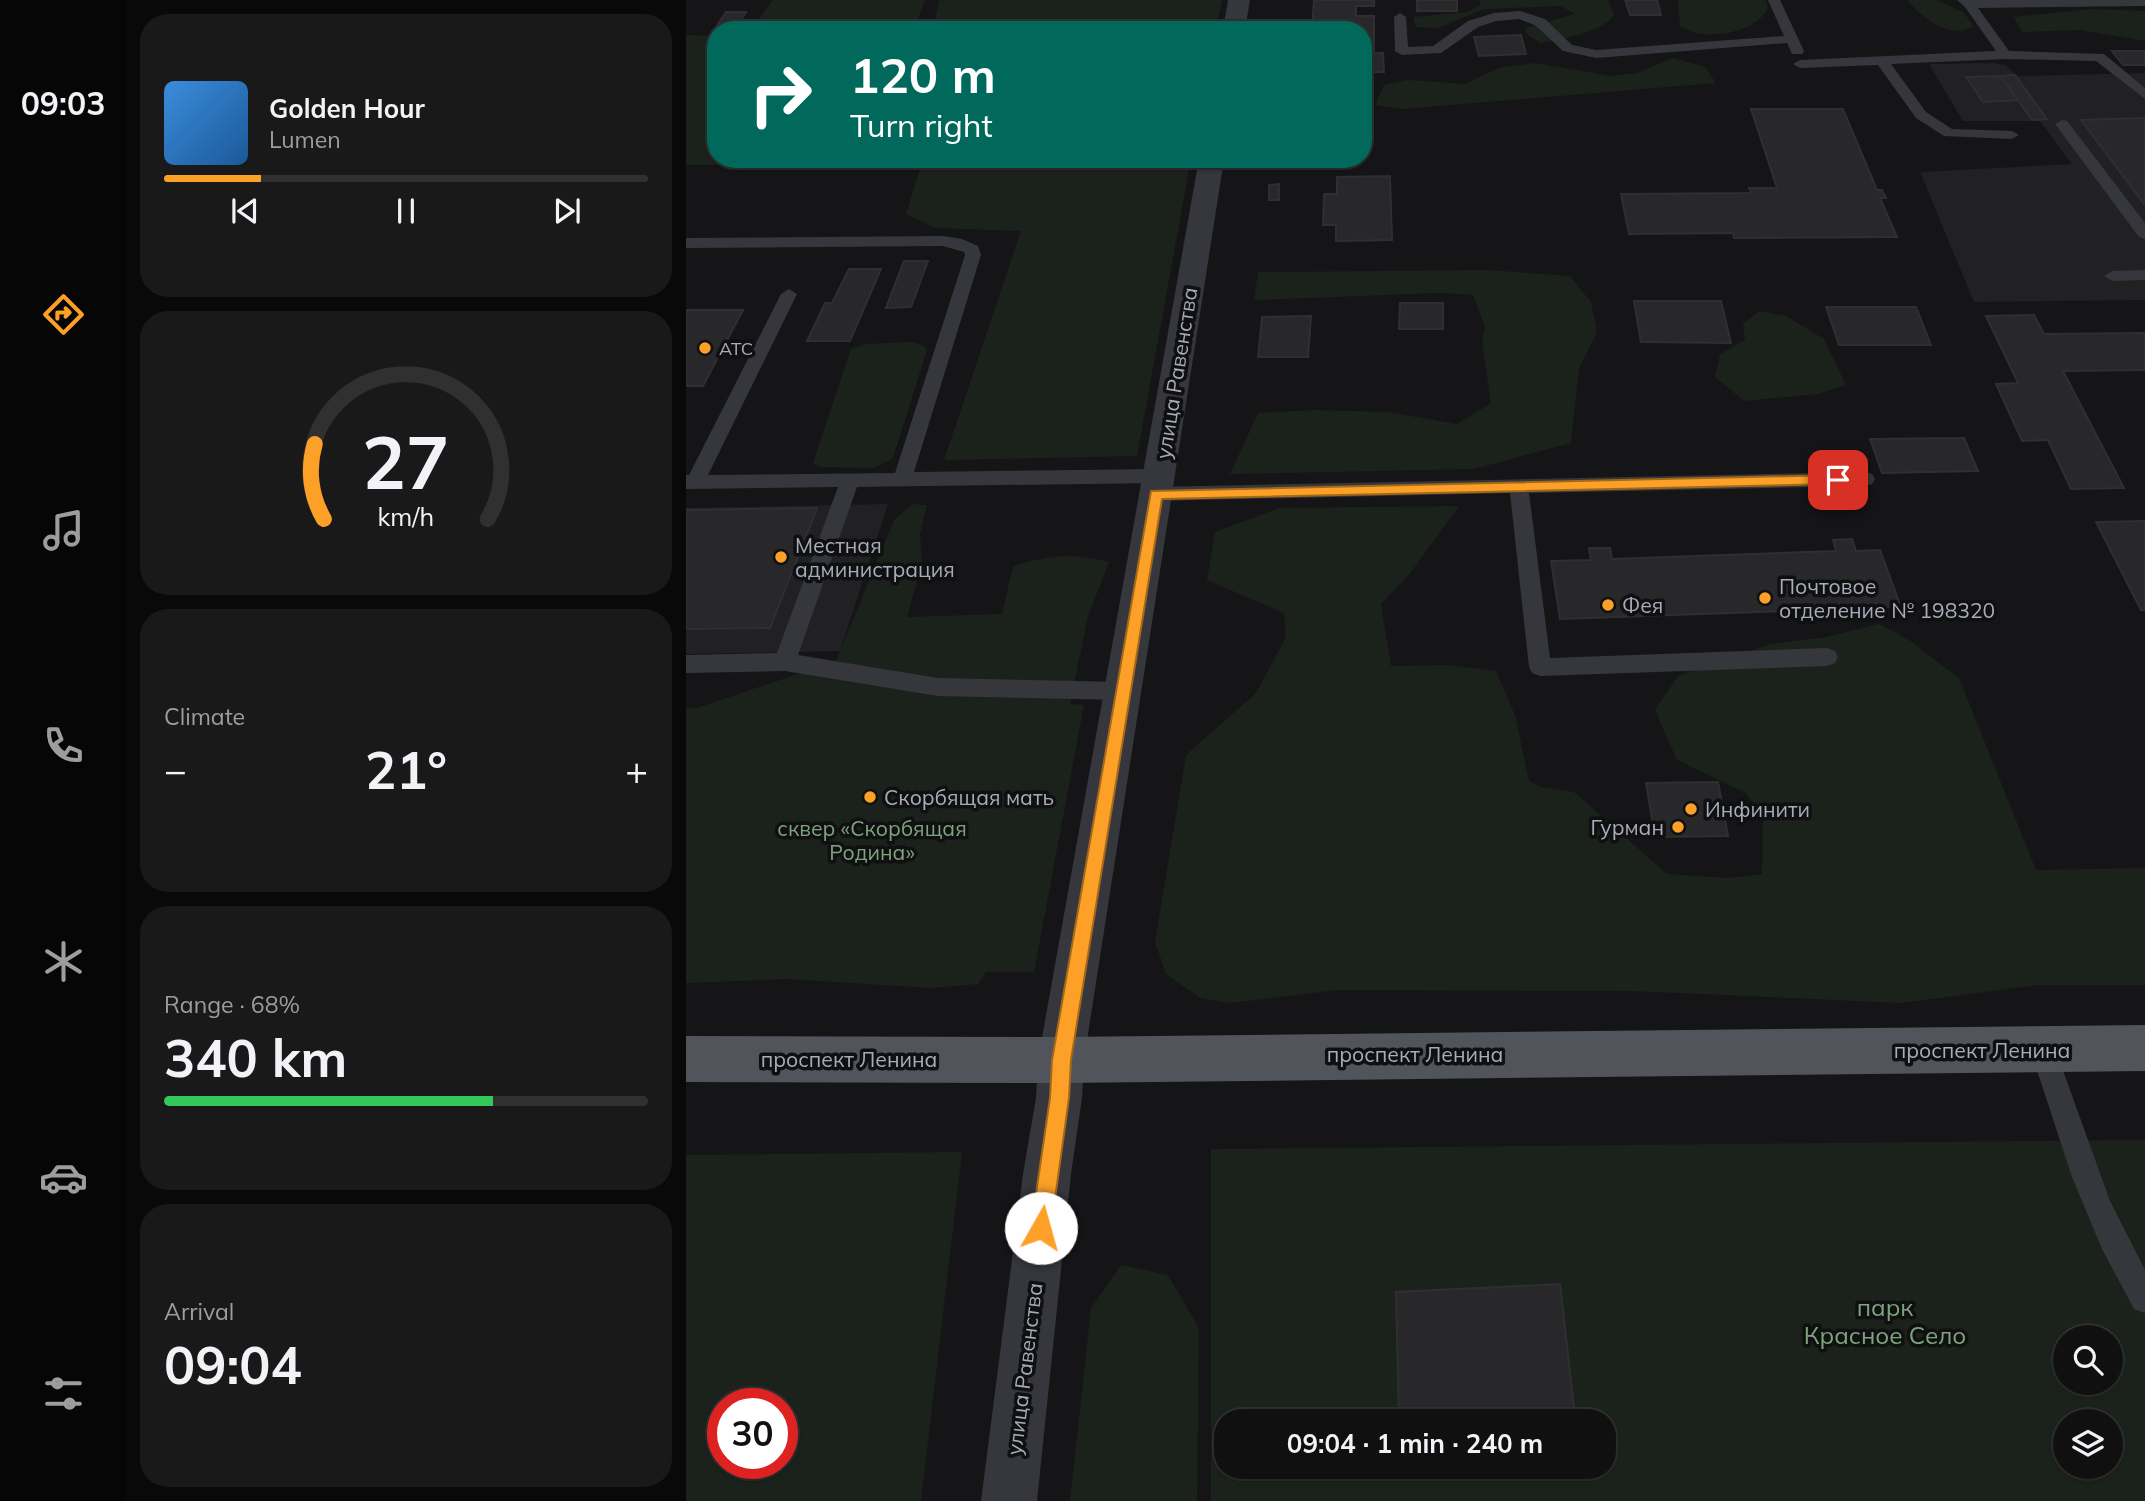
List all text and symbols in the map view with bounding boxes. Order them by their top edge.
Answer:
text: 120 m [850,44,996,105]
icon: right [735,49,826,140]
text: 09:03 [21,83,105,123]
text: Golden Hour [269,92,425,125]
text: Turn right [850,105,993,145]
text: Lumen [269,125,341,154]
icon: previous [226,192,264,230]
icon: pause [387,192,425,230]
icon: next [548,192,586,230]
street label: улица Равенства [1150,285,1202,461]
icon: directions [39,290,88,339]
place label: АТС [719,337,753,360]
marker: АТС [697,340,713,356]
text: 27 [362,417,450,508]
pin [1808,450,1868,510]
icon: arrive [1819,461,1857,499]
text: km/h [378,501,434,532]
icon: music [39,506,88,555]
place label: Местная администрация [795,532,955,582]
marker: Местная администрация [773,549,789,565]
place label: Почтовое отделение № 198320 [1779,573,1995,623]
marker: Почтовое отделение № 198320 [1757,590,1773,606]
place label: Фея [1622,592,1663,618]
marker: Фея [1600,597,1616,613]
text: Climate [164,702,245,731]
icon: phone [39,721,88,770]
text: 21° [365,737,447,802]
text: − [164,746,187,794]
text: + [625,746,648,794]
place label: Скорбящая мать [884,784,1054,810]
marker: Скорбящая мать [862,789,878,805]
place label: Инфинити [1705,796,1810,822]
marker: Инфинити [1683,801,1699,817]
place label: Гурман [1591,814,1664,840]
park label: сквер «Скорбящая Родина» [777,815,967,865]
marker: Гурман [1670,819,1686,835]
icon: climate [39,937,88,986]
text: Range · 68% [164,990,300,1019]
text: 340 km [164,1025,347,1090]
street label: проспект Ленина [1894,1037,2070,1063]
street label: проспект Ленина [1327,1041,1503,1067]
street label: проспект Ленина [761,1046,937,1072]
icon: car [39,1153,88,1202]
position arrow [1004,1191,1078,1265]
street label: улица Равенства [1001,1281,1047,1457]
park label: парк Красное Село [1804,1292,1966,1350]
text: Arrival [164,1297,234,1326]
map controls [2053,1325,2123,1479]
button: search [2053,1325,2123,1395]
text: 09:04 [164,1332,302,1397]
icon: filters [39,1369,88,1418]
speed limit sign: 30 [707,1388,798,1479]
button: layers [2053,1409,2123,1479]
text: 09:04 · 1 min · 240 m [1287,1427,1543,1460]

